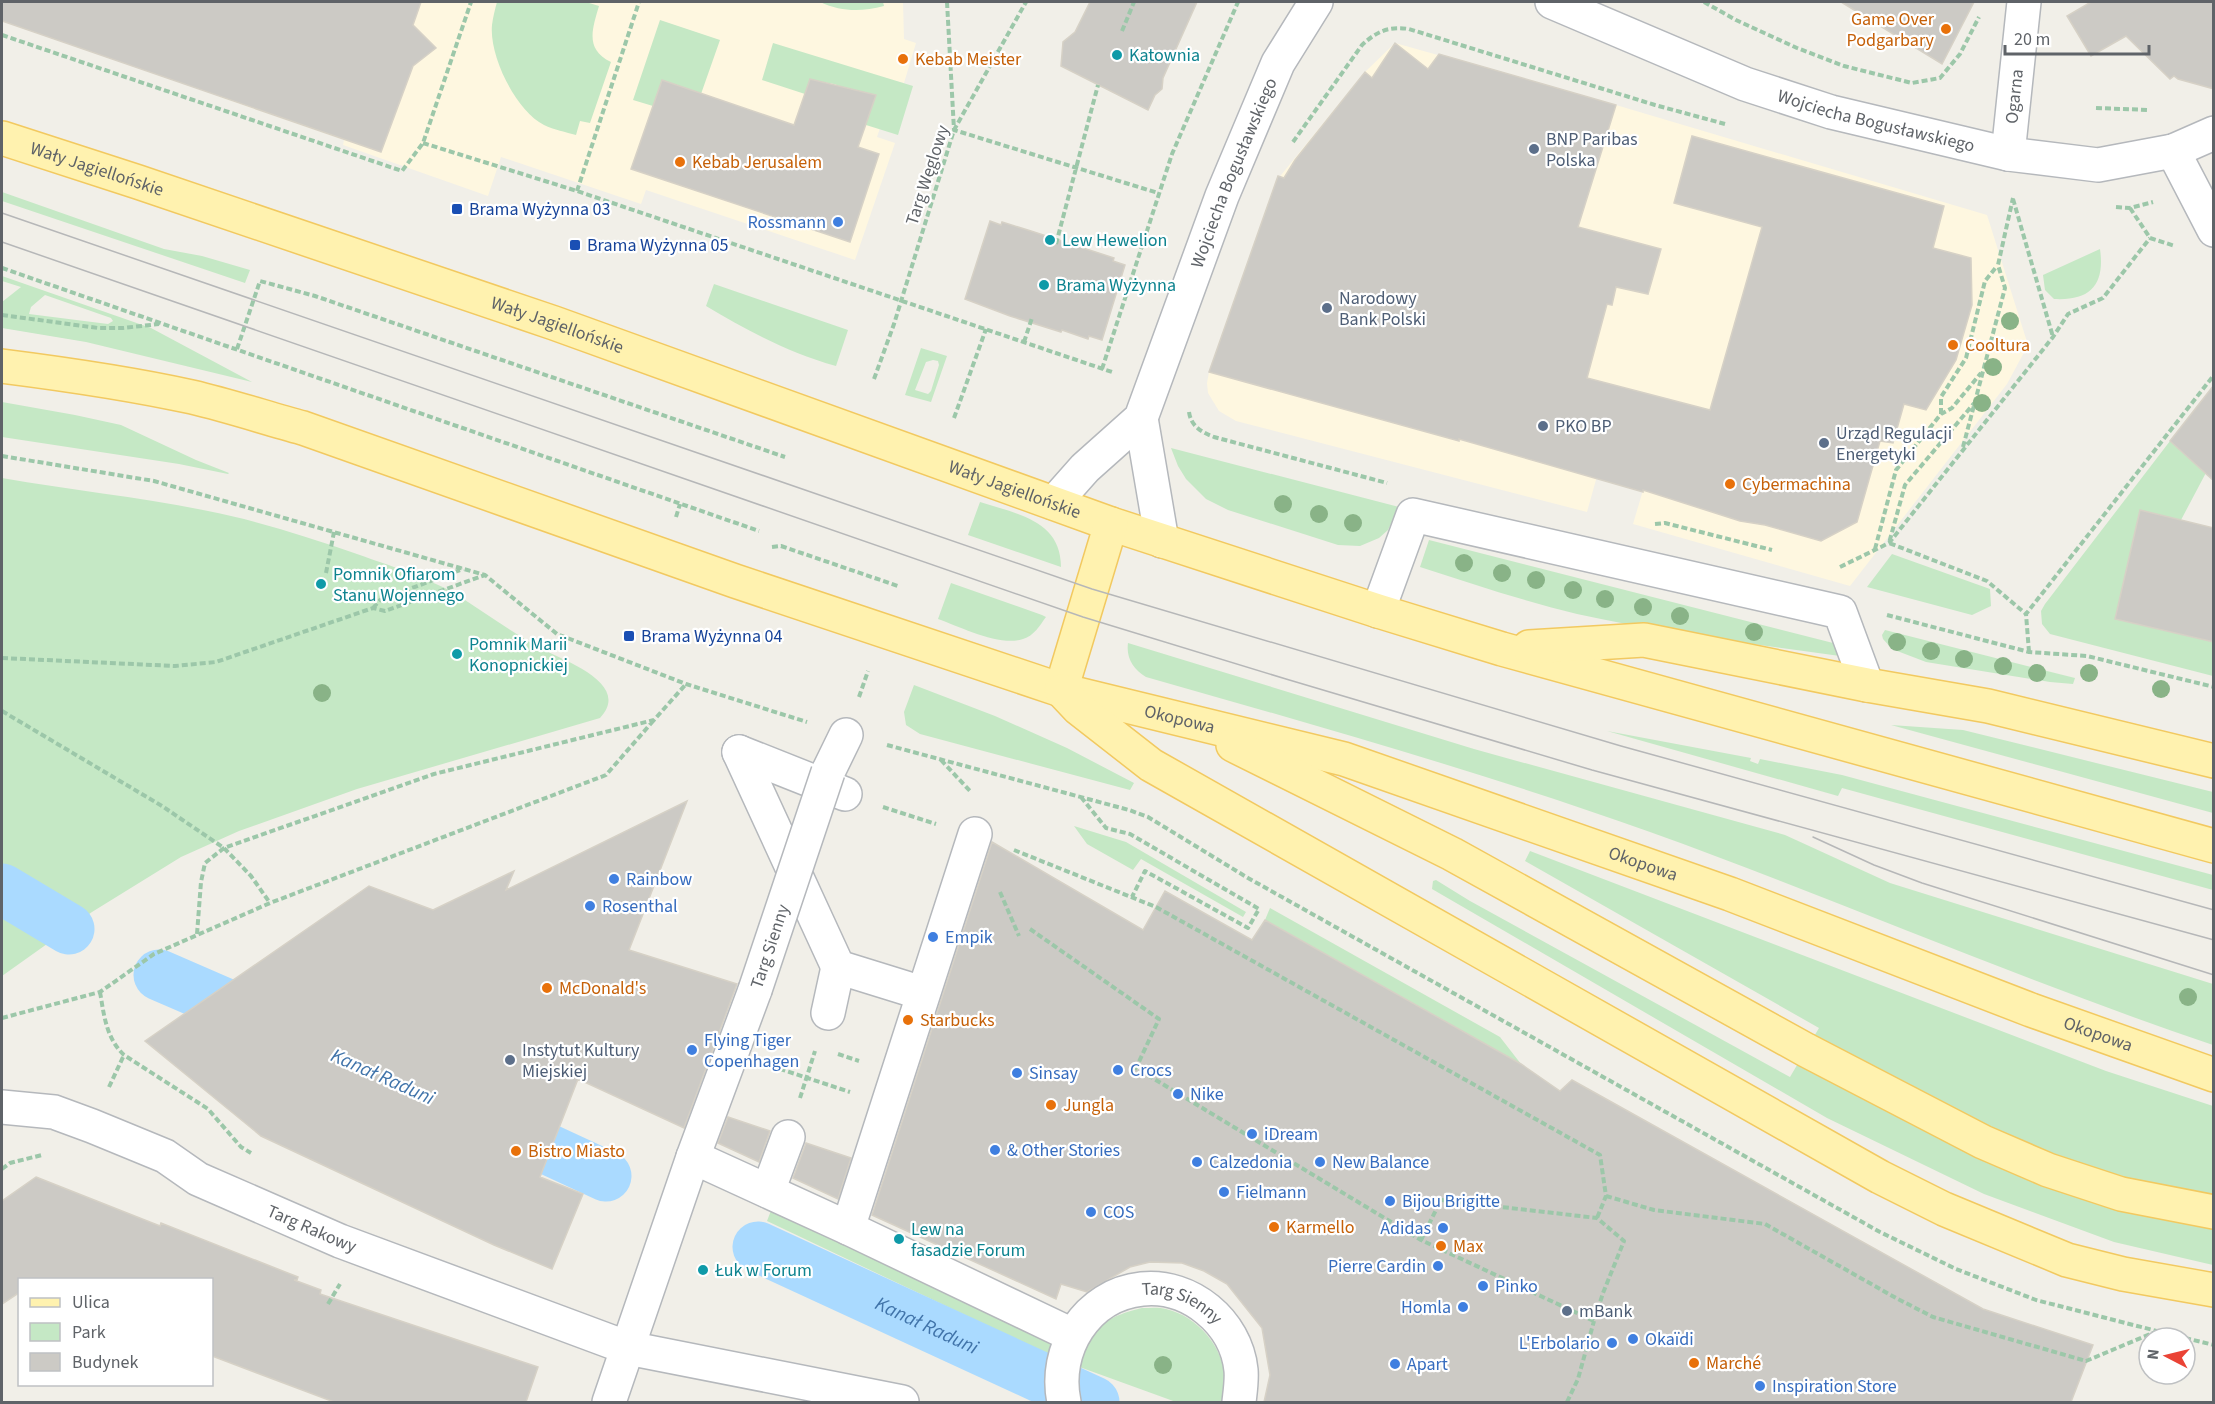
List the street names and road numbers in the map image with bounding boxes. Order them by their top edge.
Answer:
street label: Ogarna [1999,68,2030,125]
street label: Wojciecha Bogusławskiego [1185,74,1283,272]
street label: Wojciecha Bogusławskiego [1774,83,1977,159]
street label: Targ Węglowy [900,121,956,228]
street label: Wały Jagiellońskie [27,136,167,203]
street label: Wały Jagiellońskie [488,291,627,360]
street label: Wały Jagiellońskie [945,454,1084,525]
street label: Okopowa [1142,699,1217,740]
street label: Okopowa [1605,840,1681,888]
street label: Targ Sienny [744,901,796,992]
street label: Okopowa [2060,1011,2136,1058]
street label: Targ Rakowy [263,1199,360,1259]
street label: Targ Sienny [1141,1276,1229,1330]

